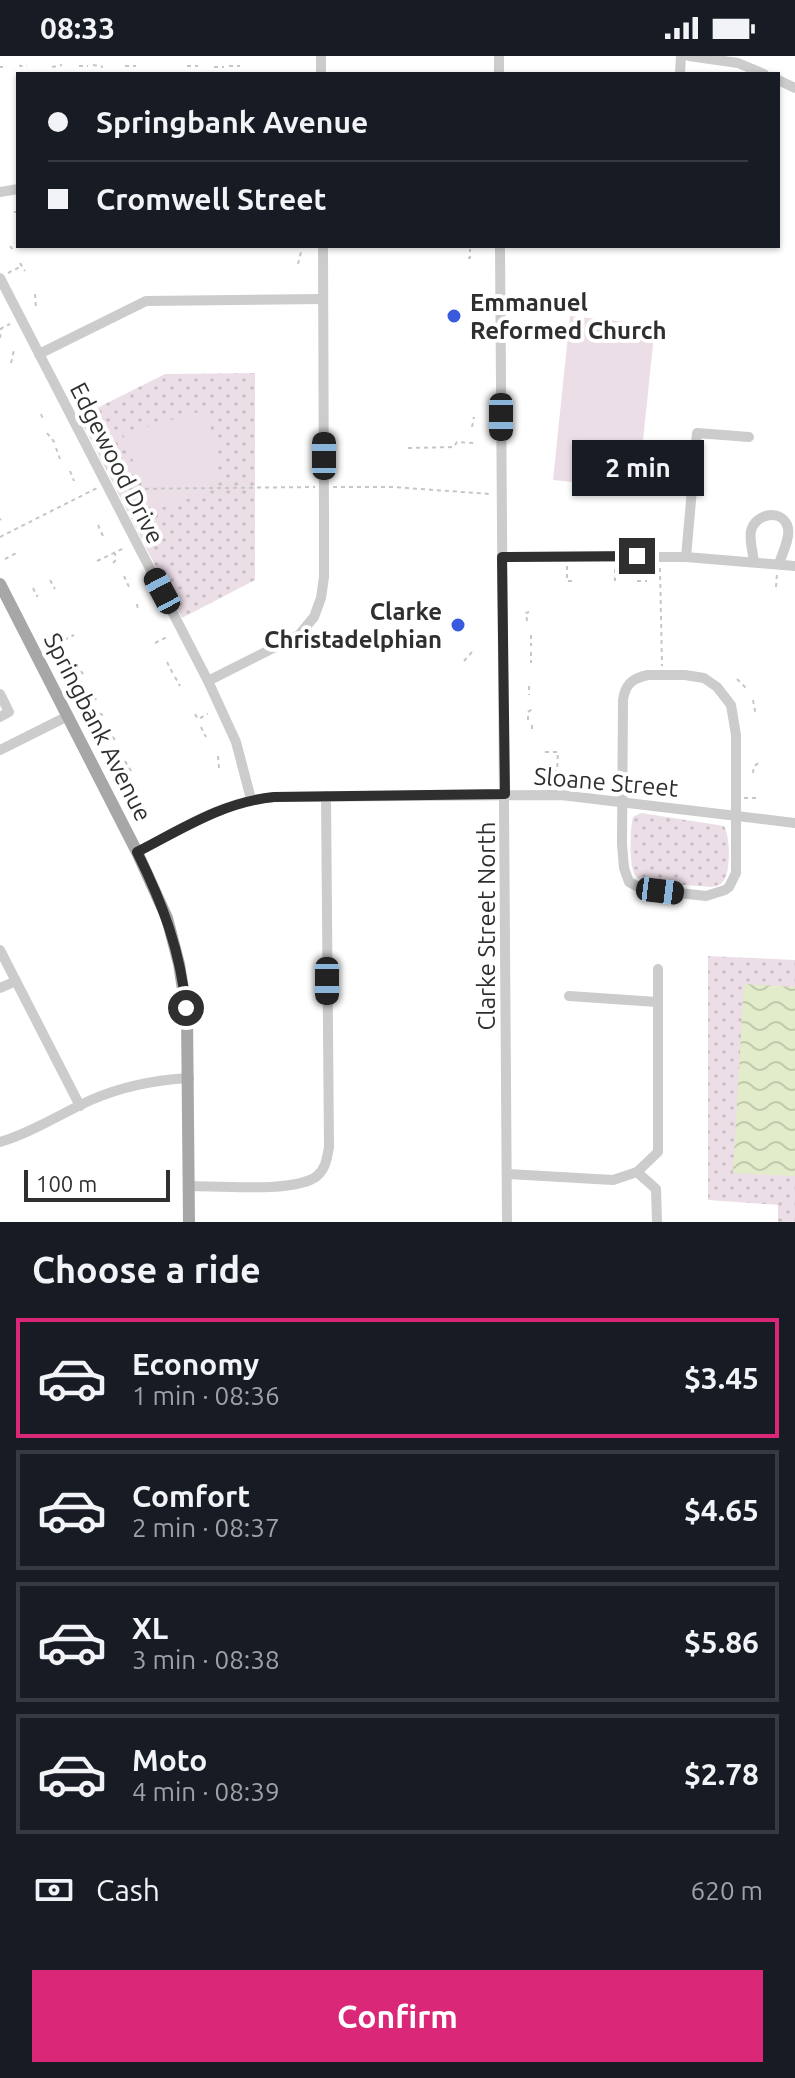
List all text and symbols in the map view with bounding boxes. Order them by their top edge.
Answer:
text: 08:33 [40,11,115,45]
text: Springbank Avenue [96,105,368,139]
text: Cromwell Street [96,182,327,216]
place label: Emmanuel Reformed Church [470,289,667,344]
marker: Emmanuel Reformed Church [445,307,463,325]
street label: Edgewood Drive [65,378,169,548]
car [489,393,513,441]
car [312,432,336,480]
callout: 2 min [571,440,703,496]
text: 2 min [605,453,671,482]
route end [619,538,655,574]
car [140,564,184,618]
place label: Clarke Christadelphian [264,598,442,653]
marker: Clarke Christadelphian [449,616,467,634]
street label: Springbank Avenue [39,628,157,826]
street label: Sloane Street [533,762,680,802]
street label: Clarke Street North [473,822,500,1030]
car [635,876,685,906]
car [315,957,339,1005]
route start [168,990,204,1026]
scale bar [24,1166,170,1202]
text: 100 m [36,1171,97,1196]
text: Choose a ride [32,1249,261,1290]
icon: car [36,1342,108,1414]
text: Economy [132,1347,259,1381]
text: $3.45 [684,1361,759,1395]
text: 1 min · 08:36 [132,1381,280,1410]
icon: car [36,1474,108,1546]
text: Comfort [132,1479,250,1513]
text: $4.65 [684,1493,759,1527]
text: 2 min · 08:37 [132,1513,280,1542]
icon: car [36,1606,108,1678]
text: XL [132,1611,168,1645]
text: $5.86 [684,1625,759,1659]
text: 3 min · 08:38 [132,1645,280,1674]
icon: car [36,1738,108,1810]
text: Moto [132,1743,207,1777]
text: $2.78 [684,1757,759,1791]
text: 4 min · 08:39 [132,1777,280,1806]
icon: cash [32,1868,76,1912]
text: Cash [96,1873,160,1907]
text: 620 m [691,1876,763,1905]
button: Confirm [32,1970,763,2062]

